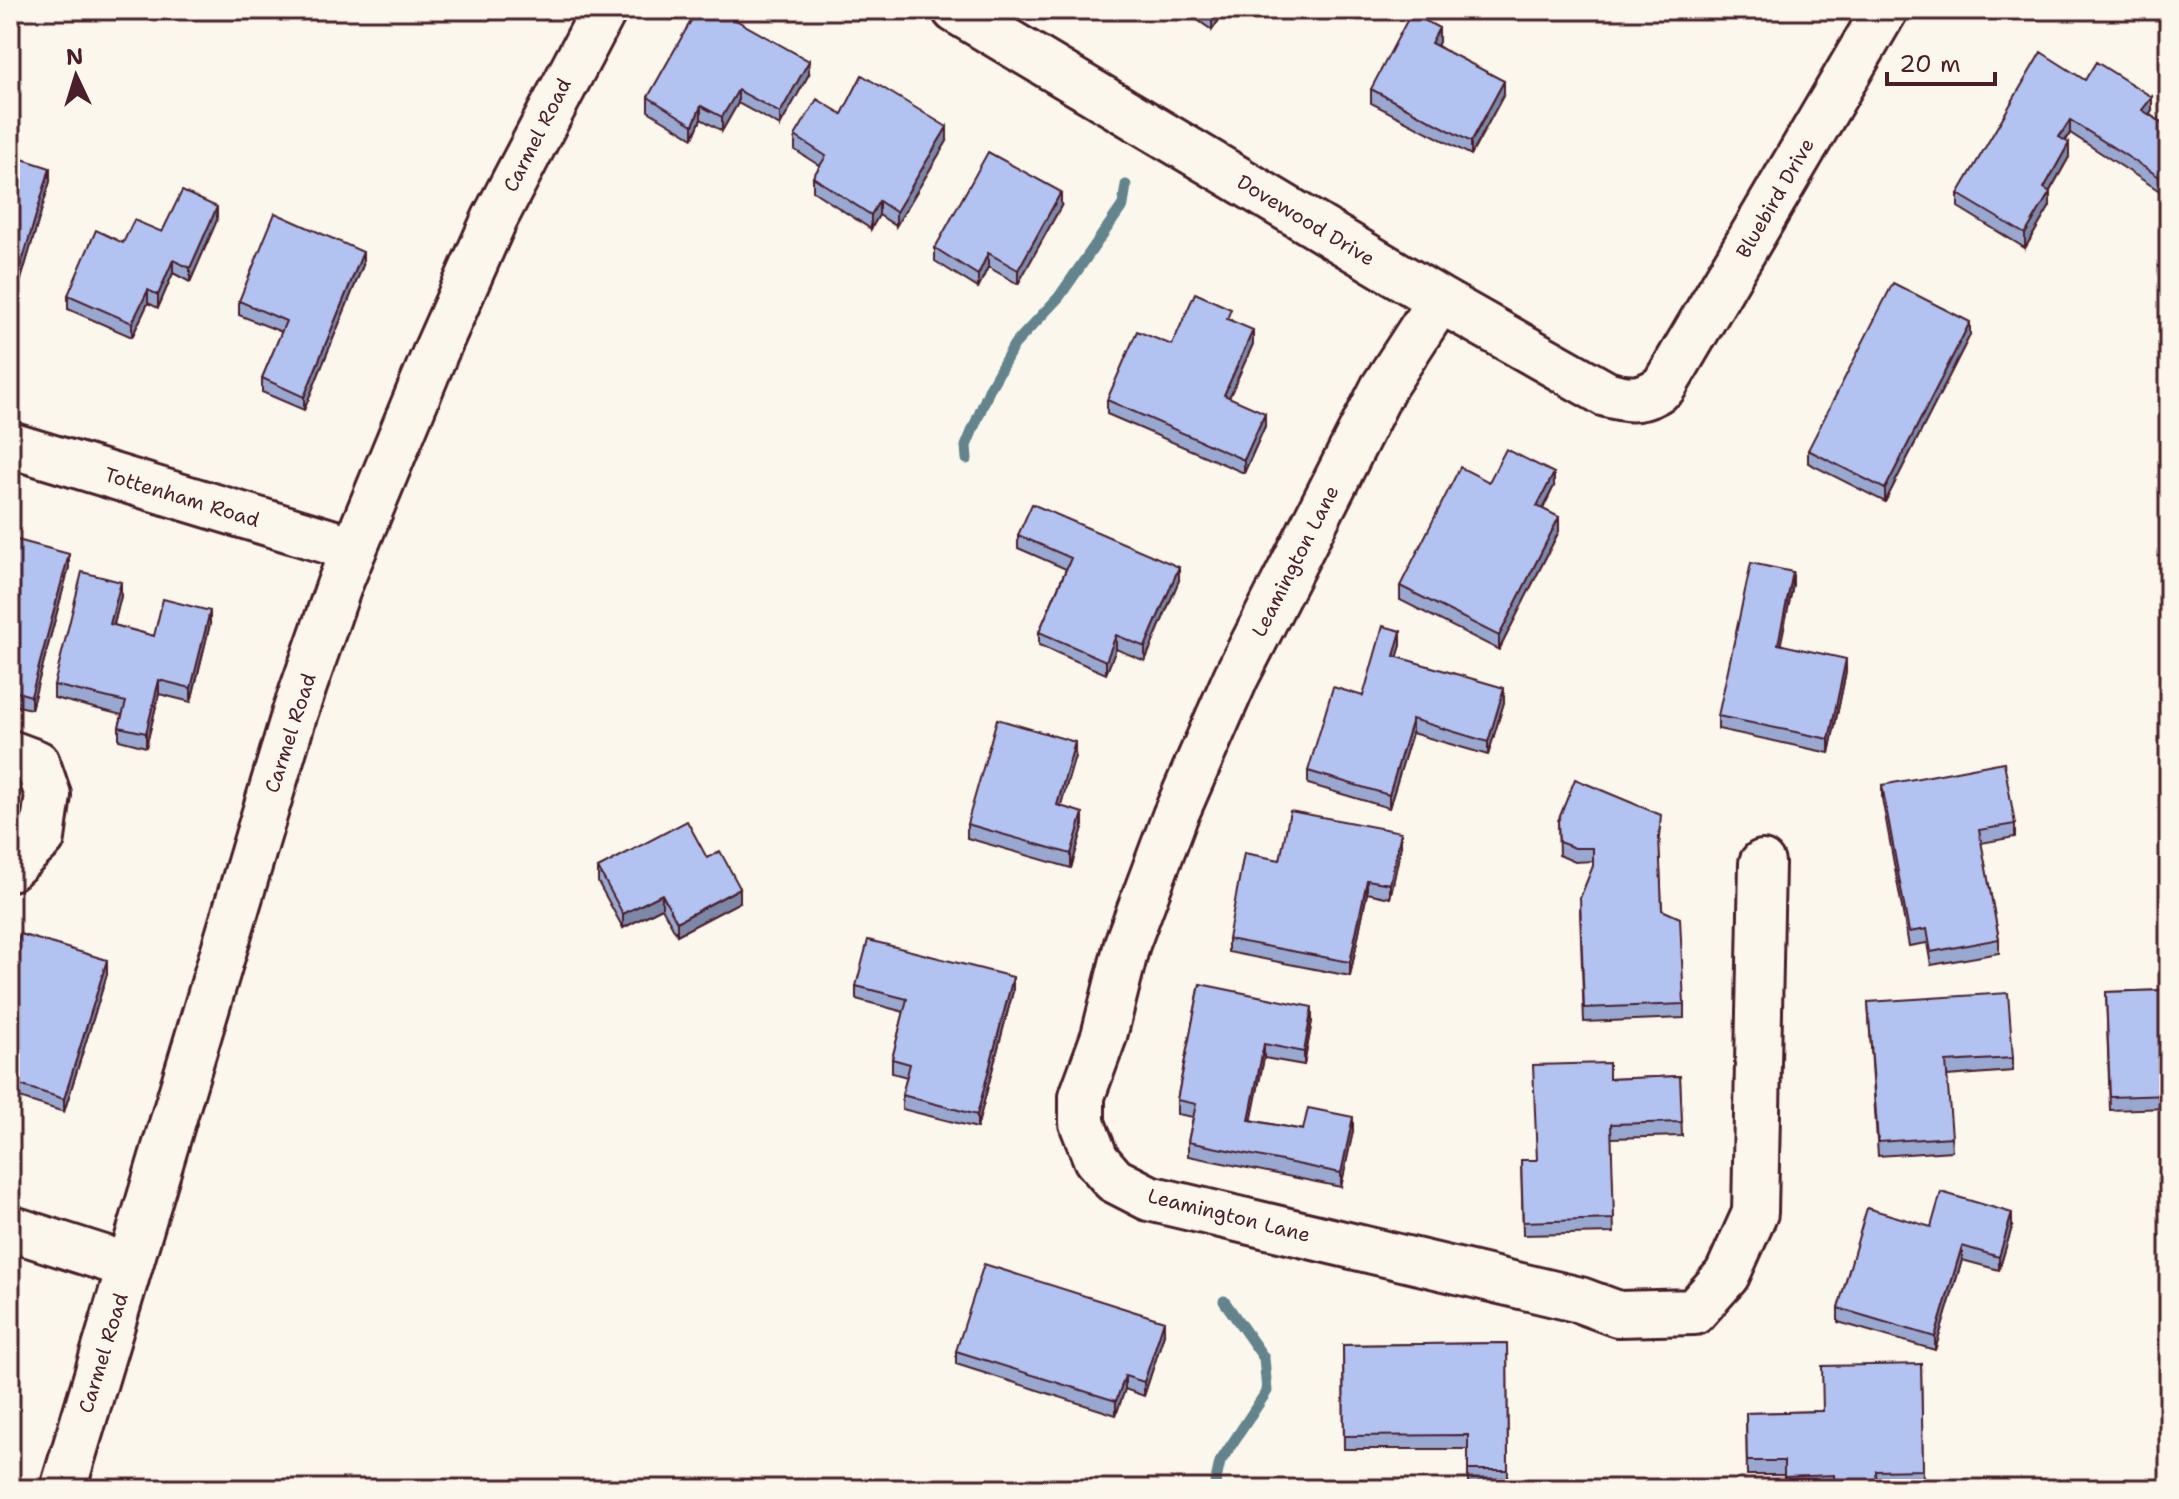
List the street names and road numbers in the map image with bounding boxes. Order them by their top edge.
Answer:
street label: Carmel Road [497,73,577,196]
street label: Bluebird Drive [1730,133,1820,263]
street label: Dovewood Drive [1232,169,1380,271]
street label: Tottenham Road [101,461,263,533]
street label: Leamington Lane [1246,481,1344,641]
street label: Carmel Road [258,670,322,796]
street label: Leamington Lane [1145,1182,1313,1248]
street label: Carmel Road [72,1289,134,1416]

